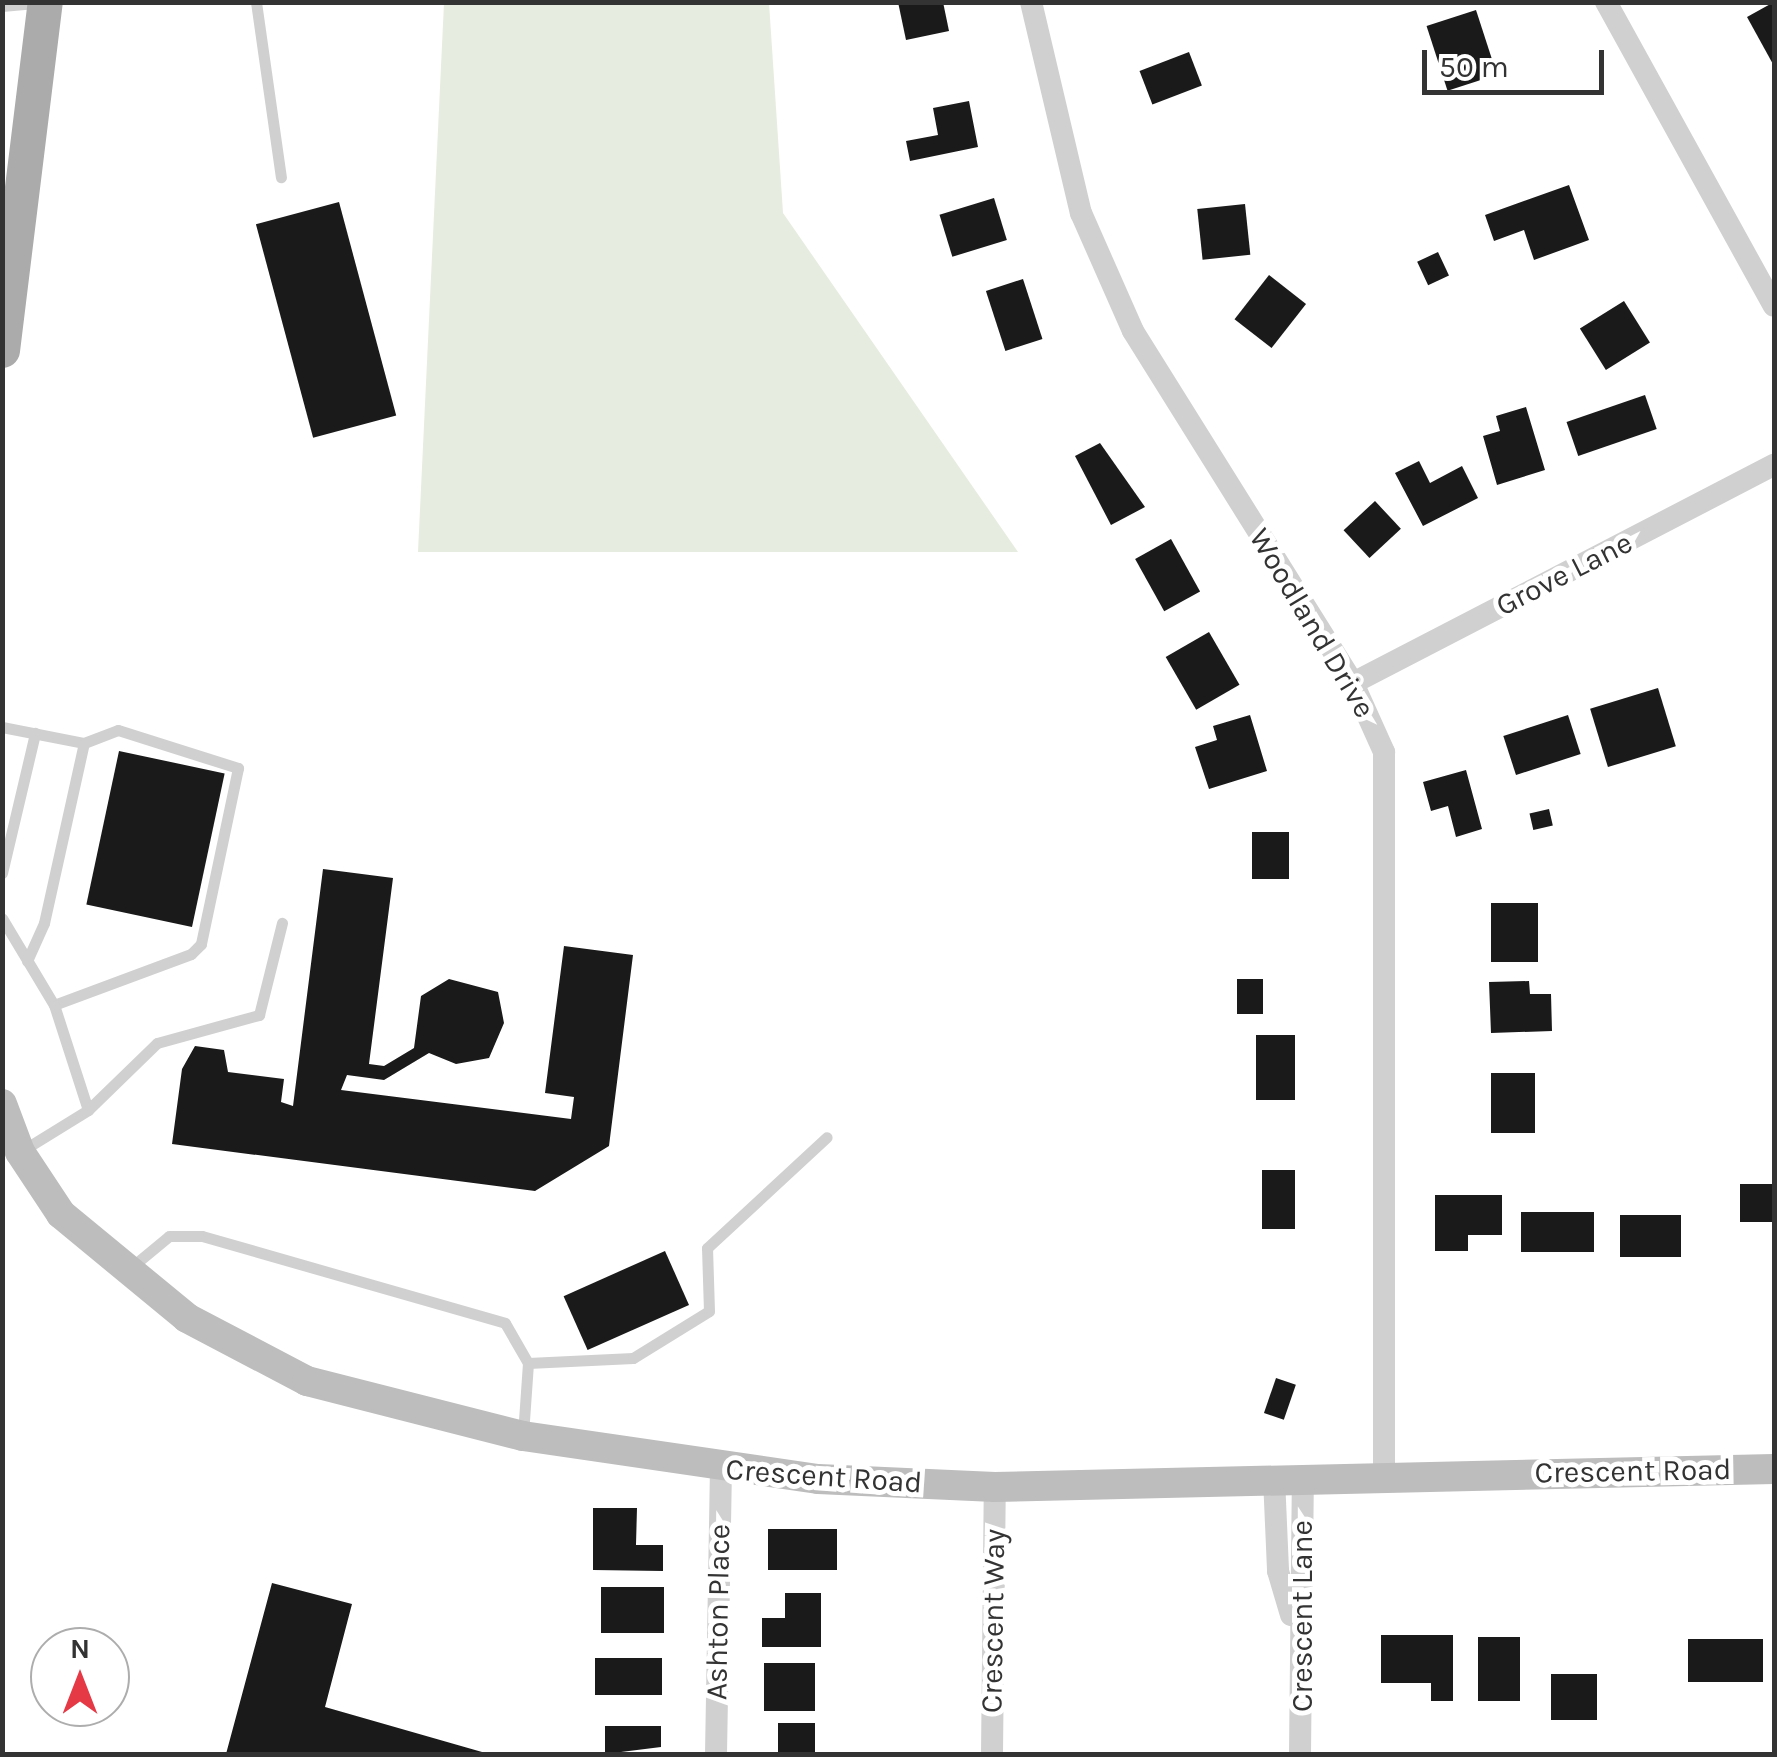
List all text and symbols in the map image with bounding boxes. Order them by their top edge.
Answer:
scale bar [1427,30,1610,92]
text: 50 m [1439,49,1509,85]
street label: Woodland Drive [1241,522,1383,724]
street label: Grove Lane [1490,524,1638,624]
street label: Crescent Road [725,1451,923,1501]
street label: Crescent Road [1534,1451,1732,1491]
street label: Crescent Lane [1284,1520,1320,1712]
street label: Ashton Place [698,1523,738,1701]
street label: Crescent Way [973,1529,1013,1713]
north arrow [30,1627,130,1727]
text: N [70,1632,90,1665]

